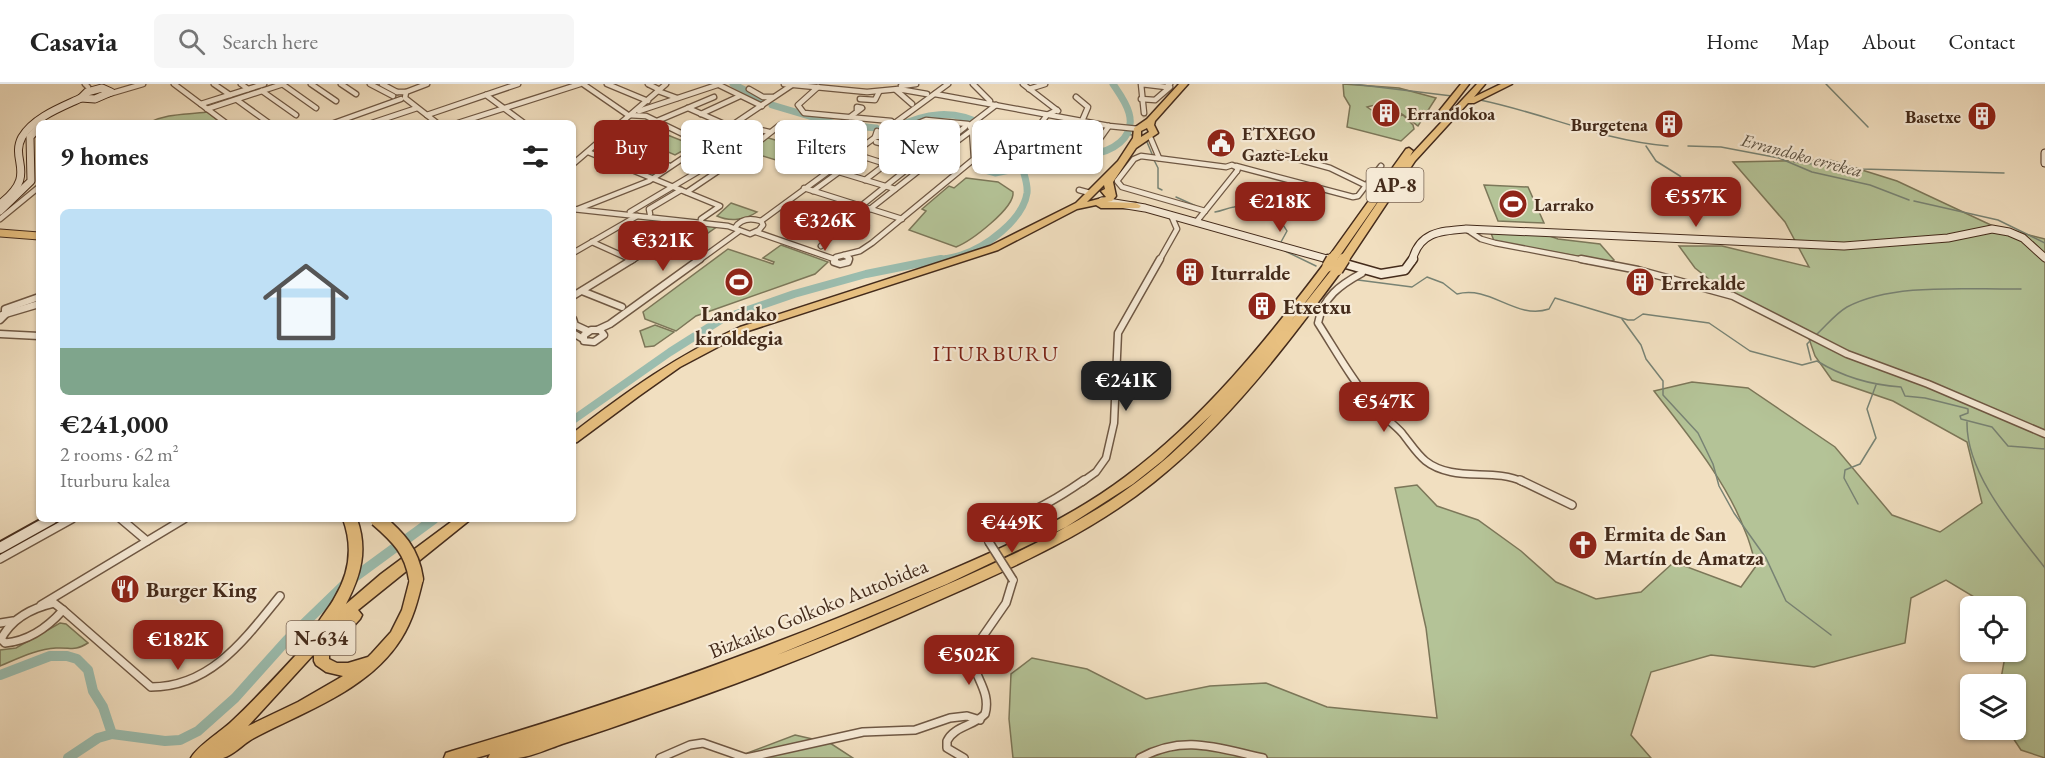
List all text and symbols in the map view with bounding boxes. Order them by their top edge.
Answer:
search box [154,14,574,68]
text: Casavia [30,23,118,59]
icon: search [175,25,208,58]
text: Search here [223,27,318,56]
text: Home [1706,28,1758,55]
text: Map [1791,28,1829,55]
text: About [1862,28,1915,55]
text: Contact [1948,28,2015,55]
building icon: Errandokoa [1370,97,1402,129]
building icon: Basetxe [1966,100,1998,132]
place label: Errandokoa [1407,102,1495,125]
place label: Basetxe [1905,105,1961,128]
building icon: Burgetena [1653,108,1685,140]
place label: Burgetena [1571,113,1648,136]
chip: Buy [594,120,669,174]
chip: Rent [681,120,763,174]
chip: Filters [775,120,867,174]
chip: New [879,120,960,174]
chip: Apartment [972,120,1103,174]
place label: ETXEGO Gazte-Leku [1242,122,1328,166]
public building icon: ETXEGO Gazte-Leku [1205,127,1237,159]
water label: Errandoko errekea [1738,128,1865,182]
text: 9 homes [60,139,149,173]
icon: filters [519,140,552,173]
road number: AP-8 [1366,168,1424,202]
pin: €557K [1654,177,1738,228]
pin: €218K [1238,182,1322,233]
text: €557K [1665,183,1727,209]
text: €218K [1249,188,1311,214]
sports icon: Larrako [1497,188,1529,220]
place label: Larrako [1534,193,1594,216]
pin: €326K [783,201,867,252]
text: €326K [794,207,856,233]
pin: €321K [621,221,705,272]
text: €321K [632,227,694,253]
icon: home [252,248,360,356]
building icon: Iturralde [1174,256,1206,288]
place label: Iturralde [1211,259,1291,286]
sports icon: Landako kiroldegia [723,266,755,298]
building icon: Errekalde [1624,266,1656,298]
place label: Errekalde [1661,269,1746,296]
building icon: Etxetxu [1246,290,1278,322]
place label: Etxetxu [1283,293,1352,320]
place label: Landako kiroldegia [695,300,784,351]
district label: ITURBURU [932,339,1060,368]
pin: €241K [1084,361,1168,412]
text: €241K [1095,367,1157,393]
pin: €547K [1342,382,1426,433]
text: €547K [1353,388,1415,414]
text: €241,000 [60,407,168,441]
text: 2 rooms · 62 m² [60,441,179,467]
text: Iturburu kalea [60,467,170,493]
pin: €449K [970,503,1054,554]
text: €449K [981,509,1043,535]
place label: Ermita de San Martín de Amatza [1604,520,1765,571]
church icon: Ermita de San Martín de Amatza [1567,529,1599,561]
street label: Bizkaiko Golkoko Autobidea [705,551,932,664]
restaurant icon: Burger King [109,573,141,605]
place label: Burger King [146,576,257,603]
map controls [1960,596,2026,740]
button: locate [1960,596,2026,662]
pin: €182K [136,620,220,671]
road number: N-634 [286,621,356,655]
text: €182K [147,626,209,652]
pin: €502K [927,635,1011,686]
text: €502K [938,641,1000,667]
button: layers [1960,674,2026,740]

